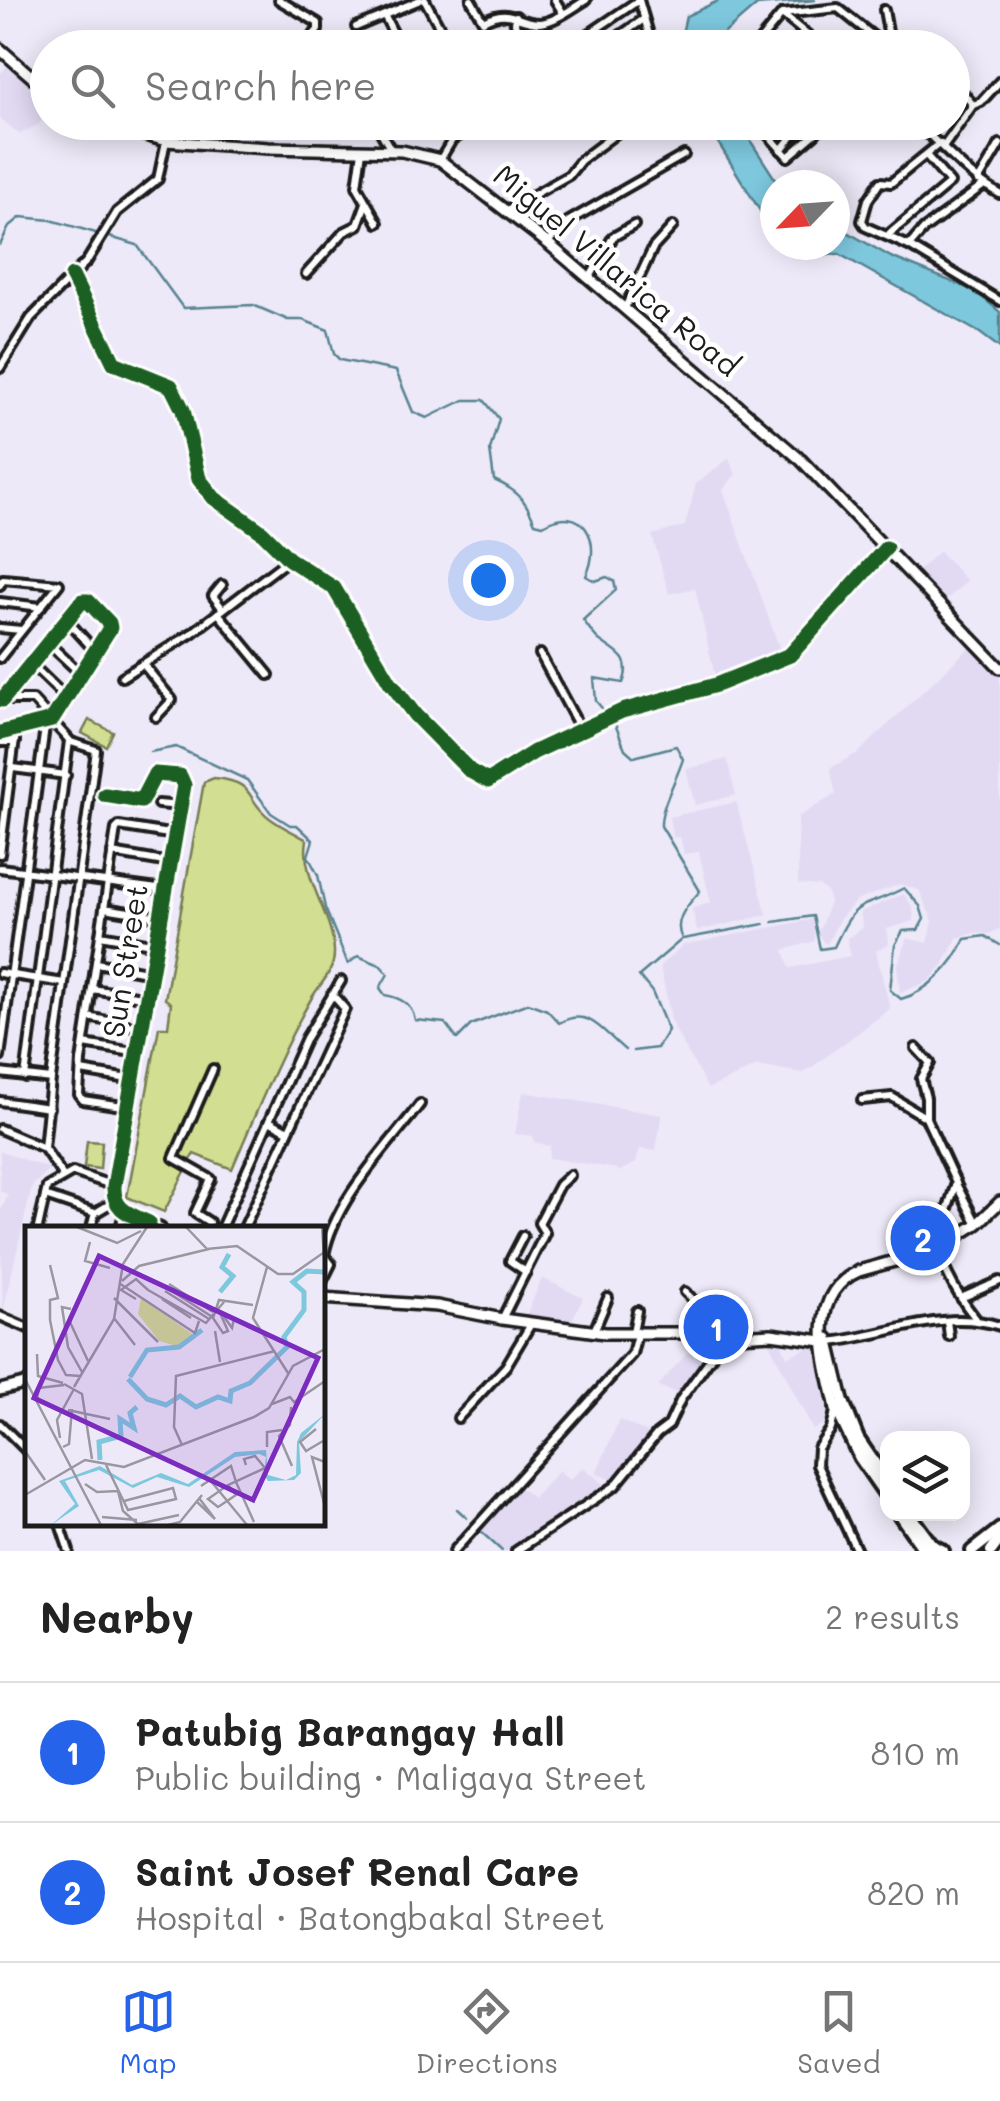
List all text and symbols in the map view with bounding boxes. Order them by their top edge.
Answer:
search box [30,30,970,140]
icon: search [65,58,120,113]
text: Search here [145,60,376,110]
street label: Miguel Villarica Road [486,155,749,384]
north arrow [760,170,850,260]
your location [463,555,514,606]
street label: Sun Street [92,881,156,1040]
pin: 2 [890,1200,956,1276]
inset map [25,1226,325,1526]
pin: 1 [684,1290,748,1364]
map controls [880,1431,970,1521]
button: layers [880,1431,970,1521]
text: Nearby [40,1589,194,1644]
text: 2 results [825,1595,960,1637]
text: Patubig Barangay Hall [135,1706,565,1756]
text: 1 [65,1731,80,1773]
text: 810 m [871,1731,960,1773]
text: Public building · Maligaya Street [135,1756,646,1798]
text: Saint Josef Renal Care [135,1846,579,1896]
text: 2 [64,1871,81,1913]
text: 820 m [867,1871,960,1913]
text: Hospital · Batongbakal Street [135,1896,605,1938]
tab: Map [120,1984,177,2080]
tab: Directions [416,1984,558,2080]
tab: Saved [797,1984,880,2080]

